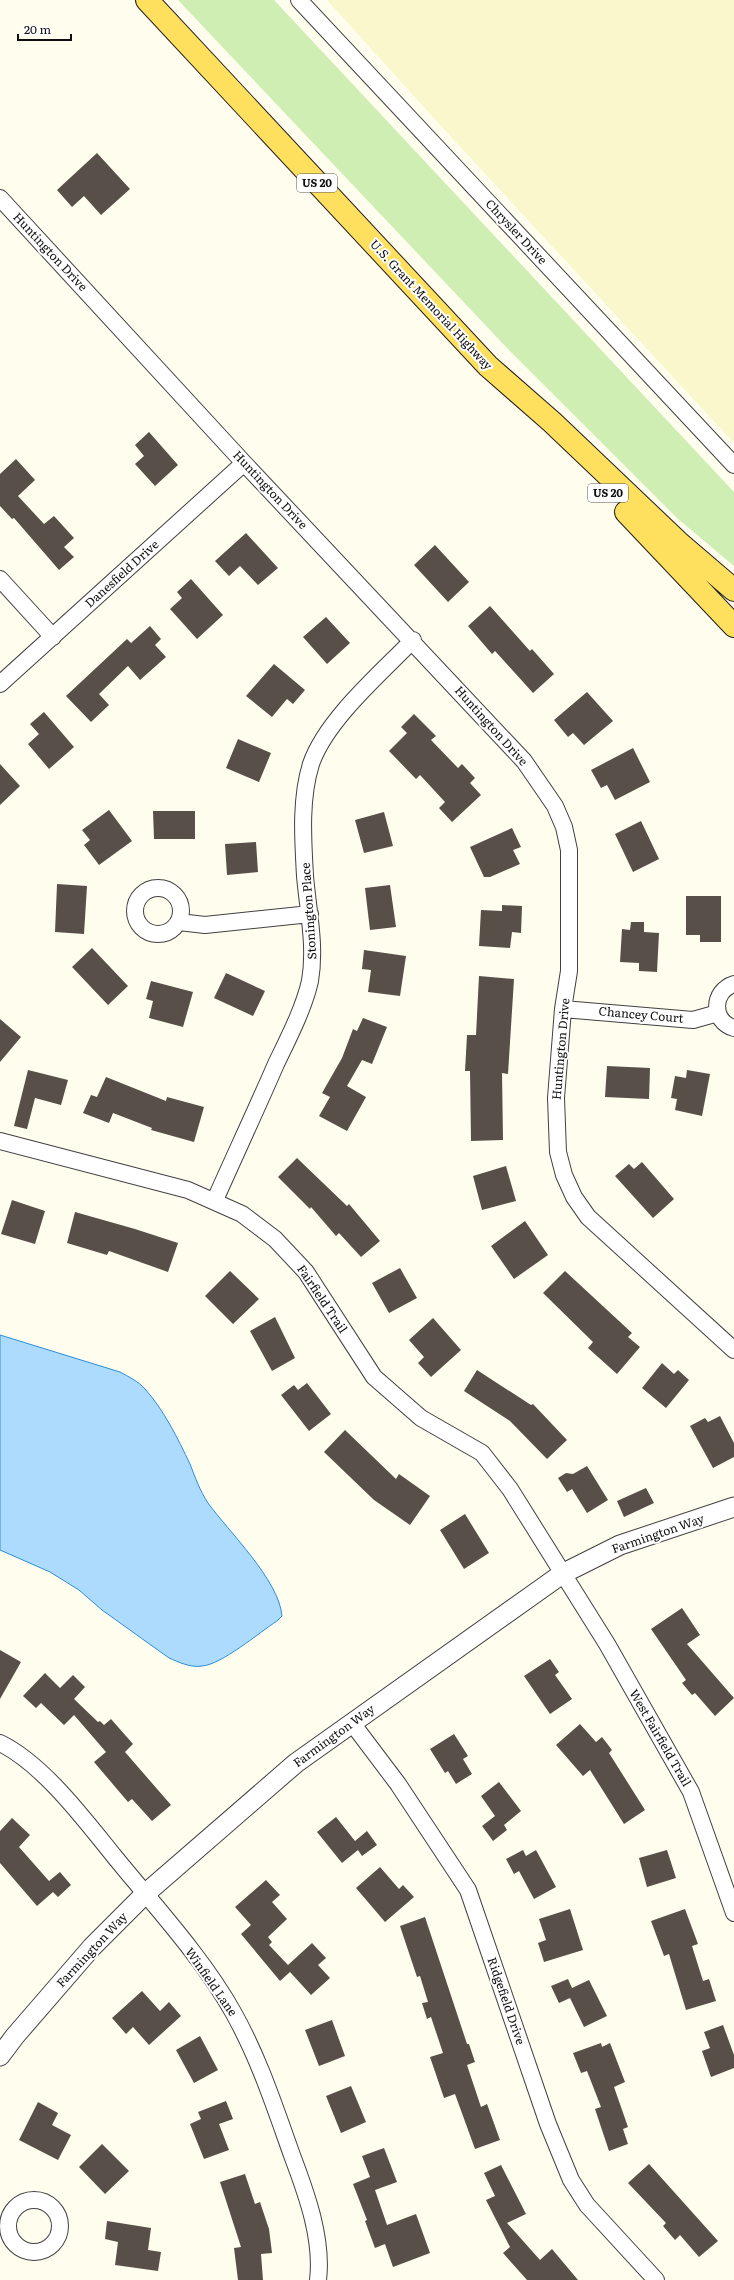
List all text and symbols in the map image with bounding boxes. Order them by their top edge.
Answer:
scale bar [18,16,71,42]
text: 20 m [24,20,51,38]
road number: US 20 [297,174,337,192]
street label: Chrysler Drive [482,195,552,268]
street label: Huntington Drive [9,208,92,295]
street label: U.S. Grant Memorial Highway [366,235,497,374]
street label: Huntington Drive [229,446,312,533]
road number: US 20 [588,484,628,502]
street label: Danesfield Drive [80,535,162,611]
street label: Huntington Drive [451,681,533,769]
street label: Stonington Place [296,862,320,960]
street label: Huntington Drive [547,997,573,1101]
street label: Chancey Court [598,1001,684,1027]
street label: Fairfield Trail [293,1261,352,1336]
street label: Farmington Way [609,1509,706,1557]
street label: West Fairfield Trail [626,1685,696,1790]
street label: Farmington Way [289,1699,378,1771]
street label: Farmington Way [52,1908,131,1991]
street label: Winfield Lane [181,1943,242,2019]
street label: Ridgefield Drive [484,1954,530,2047]

